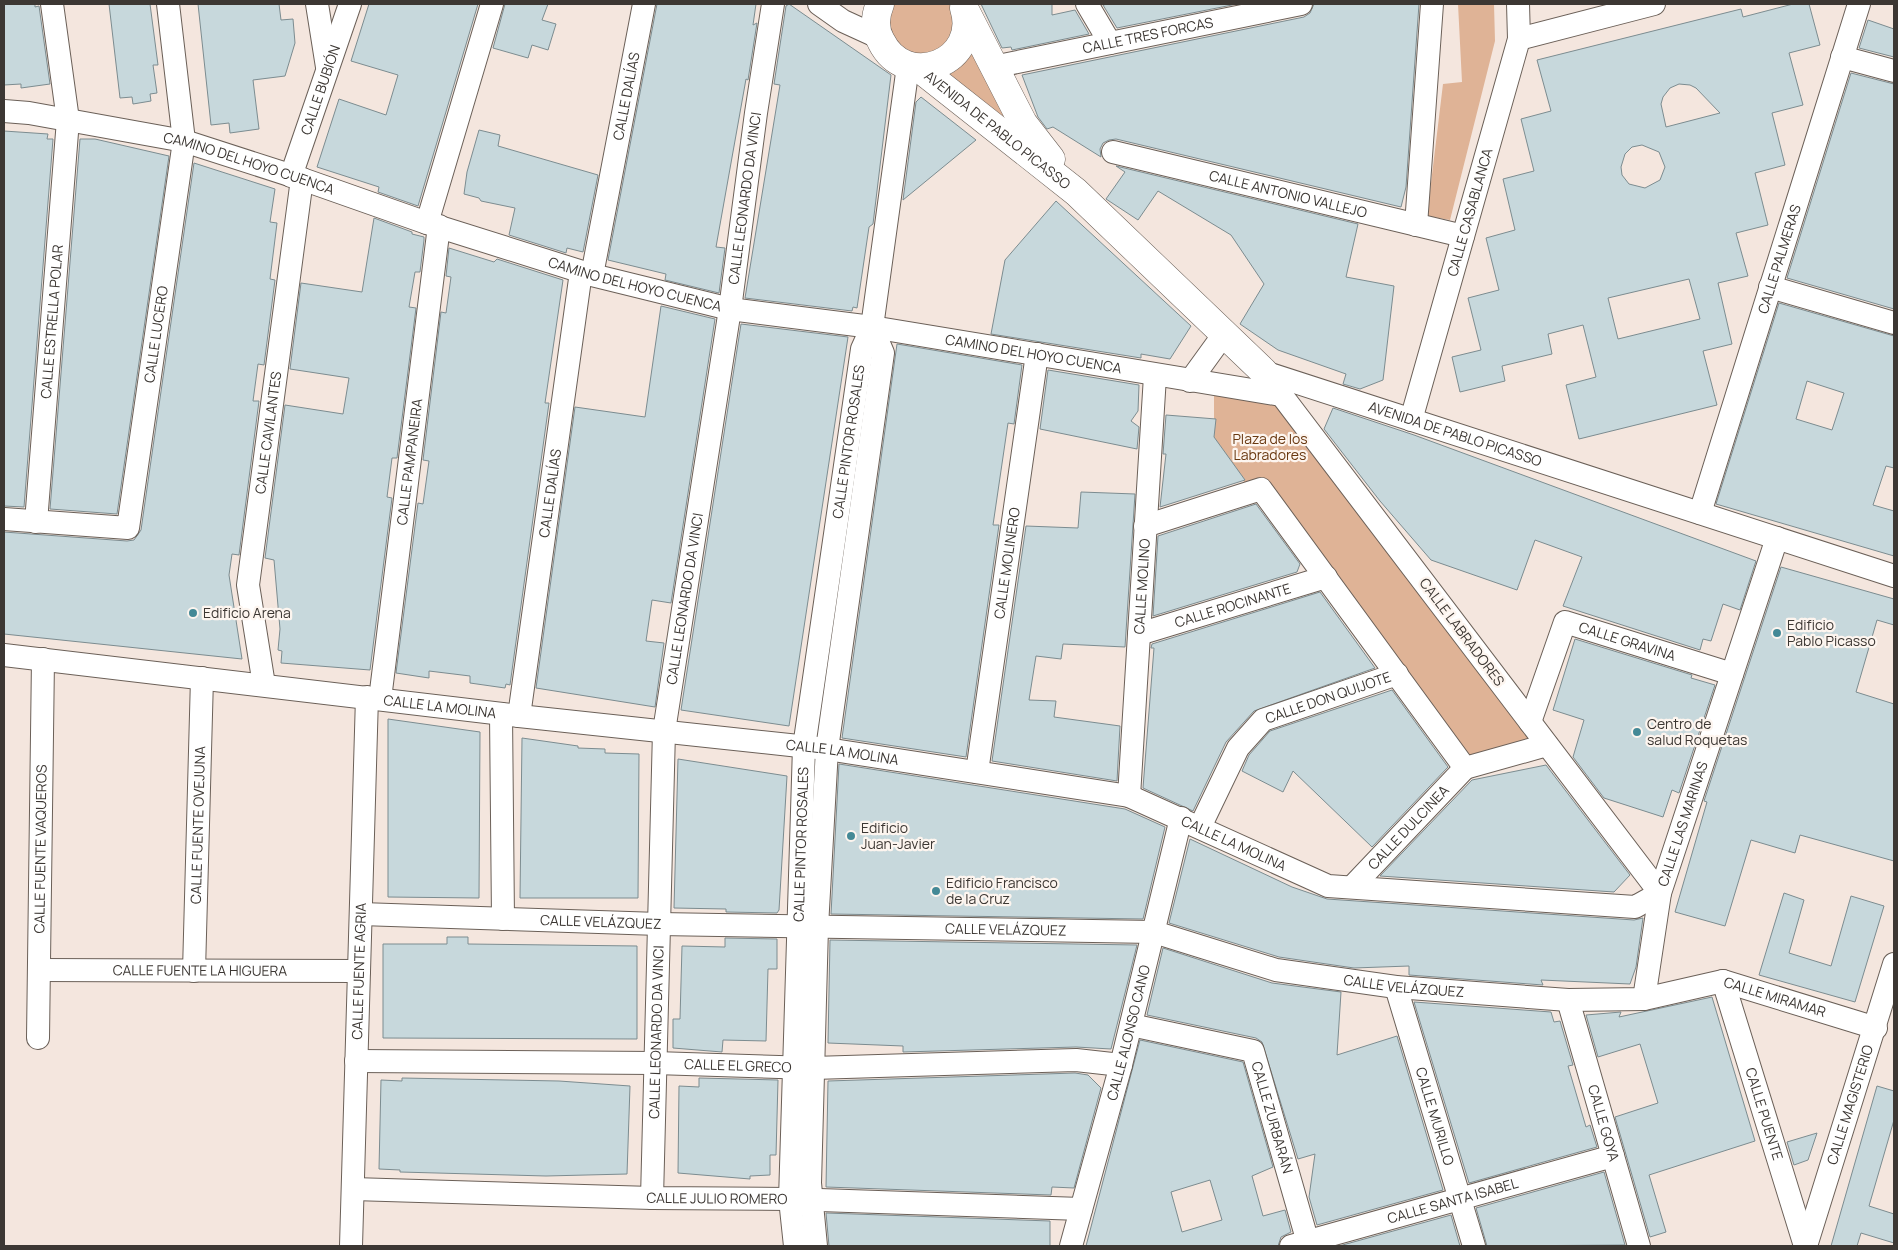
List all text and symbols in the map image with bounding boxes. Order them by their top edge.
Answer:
street label: CALLE TRES FORCAS [1081,12,1215,57]
street label: CALLE BUBIÓN [296,42,344,137]
street label: CALLE DALÍAS [608,50,644,142]
street label: AVENIDA DE PABLO PICASSO [921,66,1075,193]
street label: CALLE LEONARDO DA VINCI [723,111,765,286]
street label: CAMINO DEL HOYO CUENCA [162,127,337,199]
street label: CALLE CASABLANCA [1442,146,1497,278]
street label: CALLE ANTONIO VALLEJO [1207,165,1369,222]
street label: CALLE PALMERAS [1753,202,1805,316]
street label: CALLE ESTRELLA POLAR [36,244,67,399]
street label: CAMINO DEL HOYO CUENCA [546,252,724,316]
street label: CALLE LUCERO [139,285,172,384]
street label: CAMINO DEL HOYO CUENCA [944,329,1123,377]
street label: CALLE PINTOR ROSALES [827,363,869,520]
street label: CALLE CAVILANTES [250,370,285,495]
street label: CALLE PAMPANEIRA [392,397,426,526]
street label: AVENIDA DE PABLO PICASSO [1366,397,1544,470]
park label: Plaza de los Labradores [1232,429,1308,464]
street label: CALLE DALÍAS [534,447,565,539]
street label: CALLE MOLINERO [989,506,1024,620]
street label: CALLE LEONARDO DA VINCI [661,511,707,686]
street label: CALLE MOLINO [1129,538,1154,635]
street label: CALLE LABRADORES [1416,574,1509,690]
street label: CALLE ROCINANTE [1172,578,1293,632]
place label: Edificio Arena [203,603,291,622]
marker: Edificio Arena [187,607,199,619]
place label: Edificio Pablo Picasso [1787,615,1876,650]
street label: CALLE GRAVINA [1576,617,1678,665]
marker: Edificio Pablo Picasso [1771,627,1783,639]
street label: CALLE DON QUIJOTE [1263,667,1393,728]
street label: CALLE LA MOLINA [383,690,498,722]
place label: Centro de salud Roquetas [1647,714,1747,749]
marker: Centro de salud Roquetas [1631,726,1643,738]
street label: CALLE LA MOLINA [785,735,900,769]
street label: CALLE FUENTE OVEJUNA [186,746,209,904]
street label: CALLE LAS MARINAS [1653,758,1712,889]
street label: CALLE FUENTE VAQUEROS [29,764,51,934]
street label: CALLE PINTOR ROSALES [789,766,812,922]
street label: CALLE DULCINEA [1363,781,1453,874]
street label: CALLE LA MOLINA [1178,811,1290,875]
place label: Edificio Juan-Javier [861,818,935,853]
marker: Edificio Juan-Javier [845,830,857,842]
place label: Edificio Francisco de la Cruz [946,873,1058,908]
marker: Edificio Francisco de la Cruz [930,885,942,897]
street label: CALLE FUENTE AGRIA [347,902,370,1040]
street label: CALLE VELÁZQUEZ [540,910,662,933]
street label: CALLE VELÁZQUEZ [945,919,1067,940]
street label: CALLE LEONARDO DA VINCI [644,945,667,1119]
street label: CALLE FUENTE LA HIGUERA [113,960,287,980]
street label: CALLE ALONSO CANO [1102,963,1154,1102]
street label: CALLE VELÁZQUEZ [1342,970,1465,1001]
street label: CALLE MIRAMAR [1722,972,1829,1021]
street label: CALLE MAGISTERIO [1822,1042,1877,1167]
street label: CALLE EL GRECO [684,1054,792,1076]
street label: CALLE ZURBARÁN [1247,1059,1298,1176]
street label: CALLE MURILLO [1412,1065,1459,1168]
street label: CALLE PUENTE [1741,1065,1788,1162]
street label: CALLE GOYA [1584,1082,1624,1164]
street label: CALLE SANTA ISABEL [1385,1173,1520,1228]
street label: CALLE JULIO ROMERO [646,1188,788,1208]

